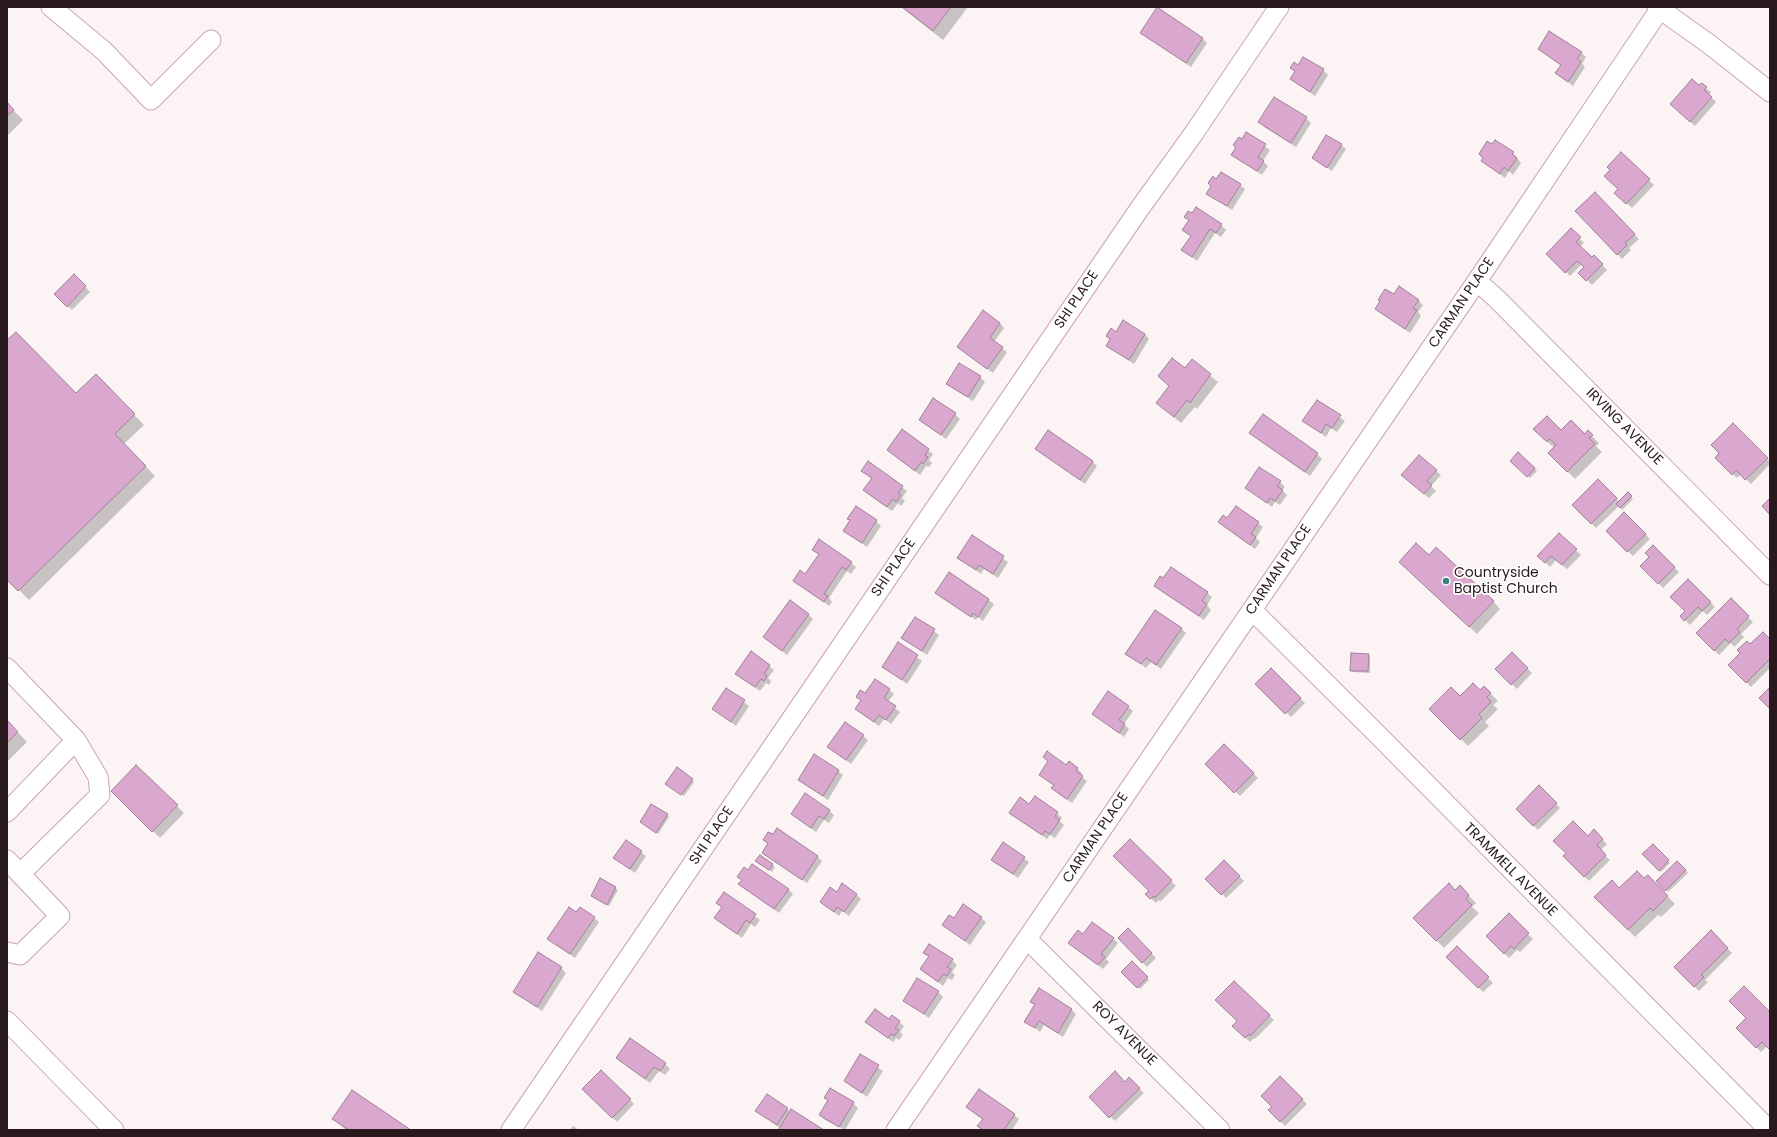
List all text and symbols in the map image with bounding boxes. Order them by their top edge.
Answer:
street label: CARMAN PLACE [1426,255,1498,351]
street label: SHI PLACE [1051,268,1103,332]
street label: IRVING AVENUE [1582,385,1666,469]
street label: CARMAN PLACE [1243,522,1315,618]
street label: SHI PLACE [868,536,920,600]
place label: Countryside Baptist Church [1454,565,1558,598]
marker: Countryside Baptist Church [1441,576,1451,586]
street label: CARMAN PLACE [1060,790,1132,886]
street label: SHI PLACE [686,804,738,868]
street label: TRAMMELL AVENUE [1460,820,1560,920]
street label: ROY AVENUE [1088,998,1160,1070]

